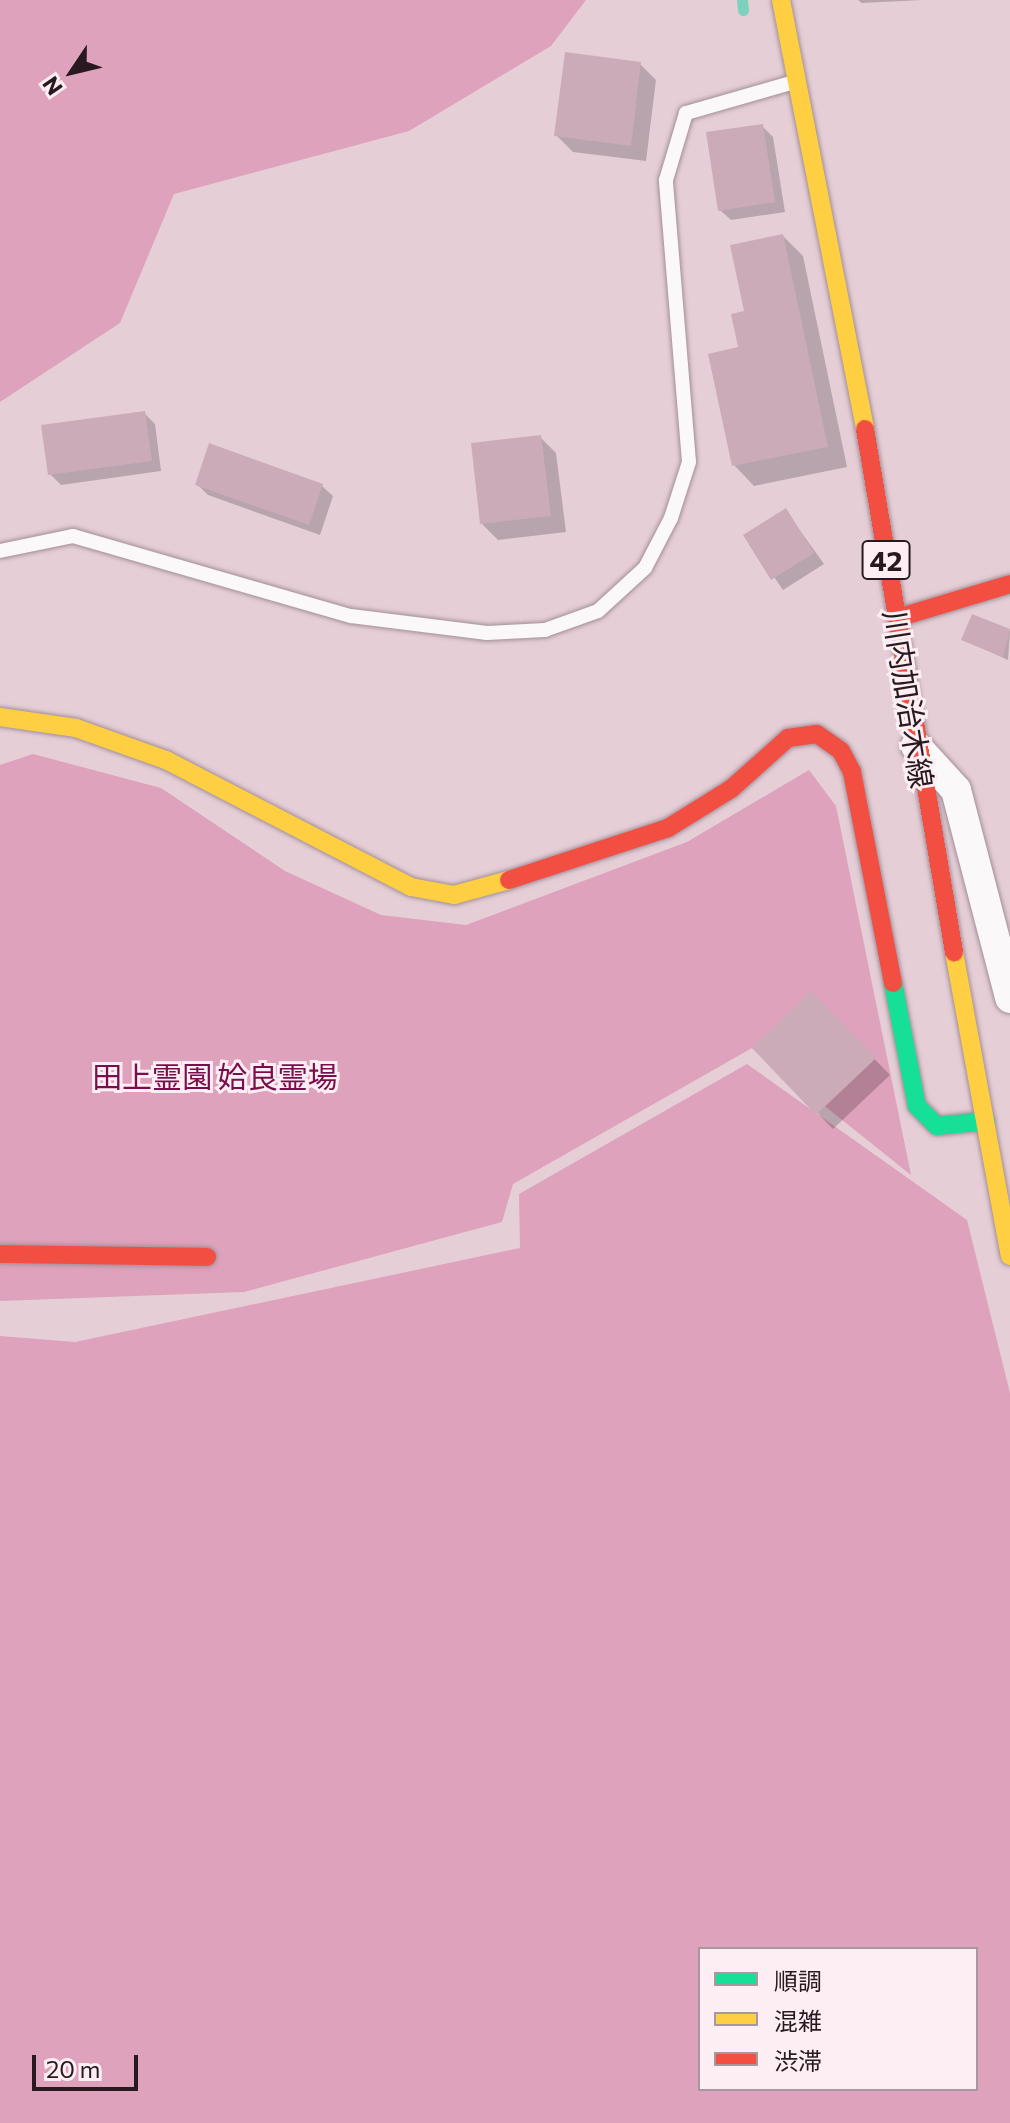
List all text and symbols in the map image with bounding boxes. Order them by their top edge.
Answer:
north arrow [32,32,112,112]
text: N [36,72,68,101]
road number: 42 [860,536,912,584]
street label: 川内加治木線 [877,607,941,791]
park label: 田上霊園 姶良霊場 [92,1058,338,1094]
legend [698,1947,978,2091]
text: 順調 [774,1966,822,1995]
text: 混雑 [774,2006,822,2035]
scale bar [36,2039,142,2089]
text: 渋滞 [774,2046,822,2075]
text: 20 m [46,2054,100,2083]

